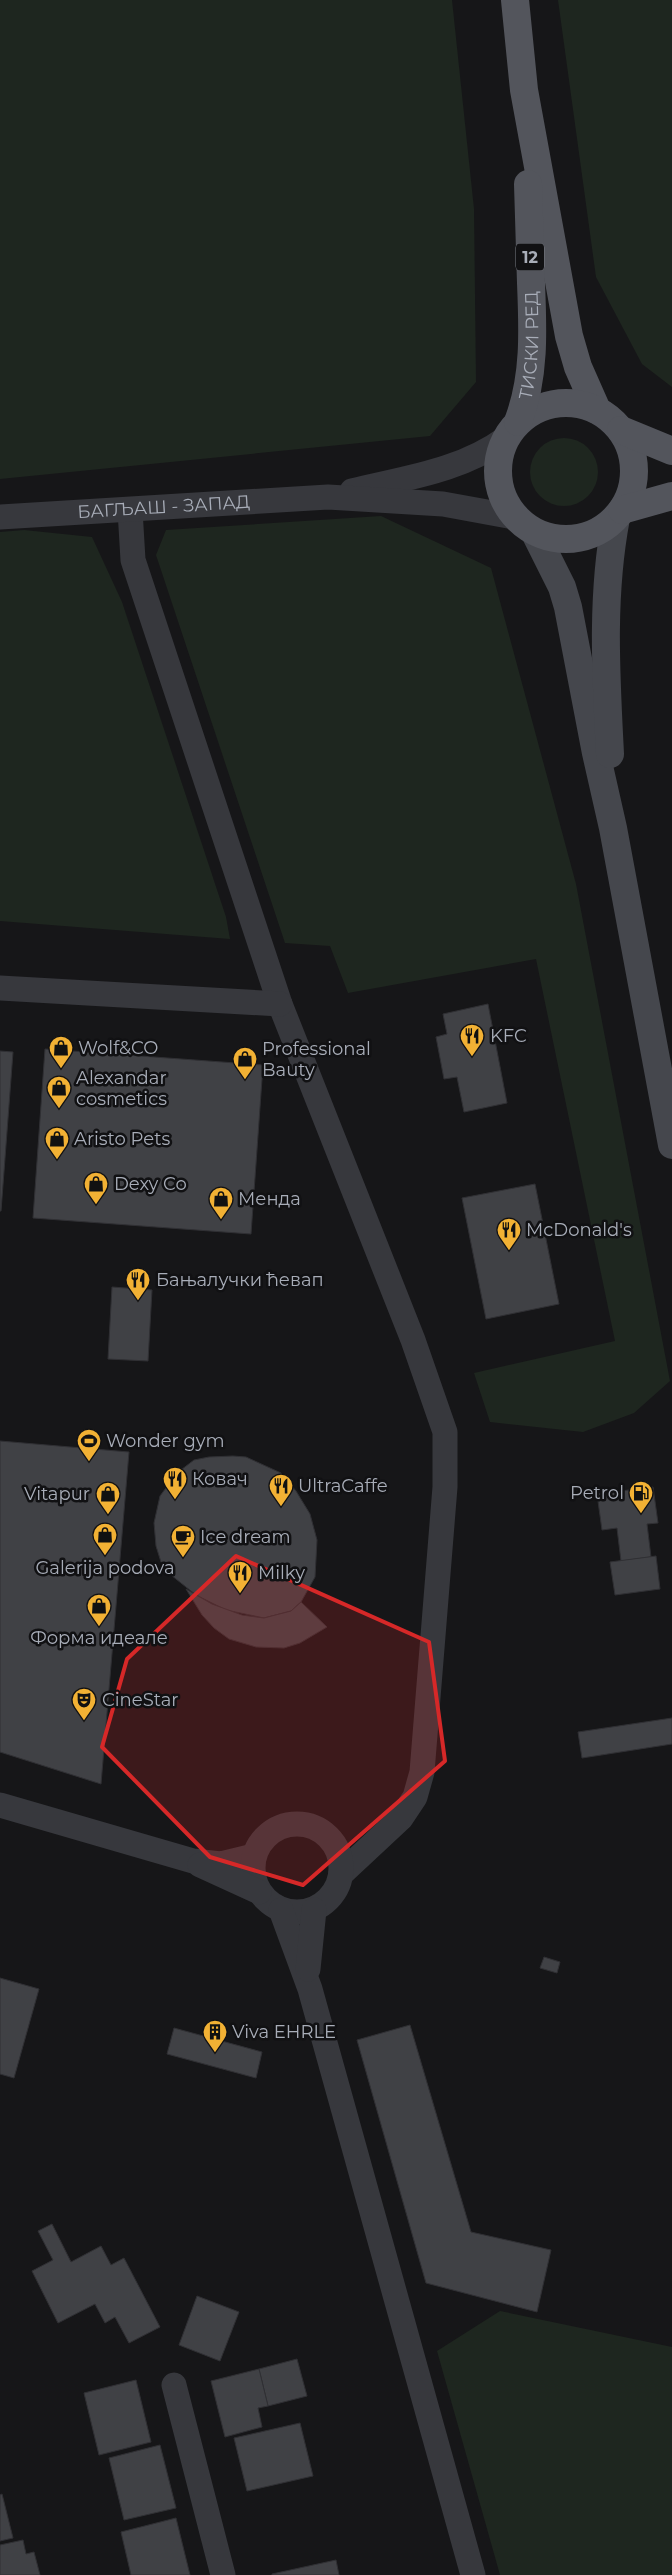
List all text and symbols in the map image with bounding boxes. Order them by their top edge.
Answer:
road number: 12 [516,243,544,270]
street label: ТИСКИ РЕД [514,291,543,402]
street label: БАГЉАШ - ЗАПАД [77,491,251,523]
restaurant icon: KFC [459,1023,485,1057]
place label: KFC [490,1025,527,1047]
shop icon: Wolf&CO [48,1035,74,1069]
place label: Wolf&CO [78,1037,158,1059]
place label: Professional Bauty [262,1038,371,1081]
shop icon: Professional Bauty [232,1046,258,1080]
place label: Alexandar cosmetics [76,1067,167,1110]
shop icon: Alexandar cosmetics [46,1075,72,1109]
shop icon: Aristo Pets [44,1126,70,1160]
place label: Aristo Pets [74,1128,170,1150]
shop icon: Dexy Co [83,1171,109,1205]
place label: Dexy Co [114,1173,187,1195]
shop icon: Менда [208,1186,234,1220]
place label: Менда [238,1188,301,1210]
restaurant icon: McDonald's [496,1217,522,1251]
place label: McDonald's [526,1219,632,1241]
restaurant icon: Бањалучки ћевап [125,1267,151,1301]
place label: Бањалучки ћевап [156,1269,324,1291]
sports icon: Wonder gym [76,1428,102,1462]
place label: Wonder gym [106,1430,225,1452]
restaurant icon: Ковач [162,1466,188,1500]
place label: Ковач [192,1468,248,1490]
restaurant icon: UltraCaffe [268,1473,294,1507]
place label: UltraCaffe [298,1475,388,1497]
fuel station icon: Petrol [628,1480,654,1514]
shop icon: Vitapur [95,1481,121,1515]
place label: Petrol [570,1482,624,1504]
place label: Vitapur [24,1483,90,1505]
shop icon: Galerija podova [92,1522,118,1556]
cafe icon: Ice dream [170,1524,196,1558]
place label: Ice dream [200,1526,291,1548]
place label: Galerija podova [35,1557,175,1579]
restaurant icon: Milky [227,1560,253,1594]
place label: Milky [258,1562,305,1584]
shop icon: Форма идеале [86,1593,112,1627]
place label: Форма идеале [30,1627,168,1649]
theatre icon: CineStar [71,1687,97,1721]
place label: CineStar [102,1689,179,1711]
building icon: Viva EHRLE [202,2019,228,2053]
place label: Viva EHRLE [232,2021,336,2043]

